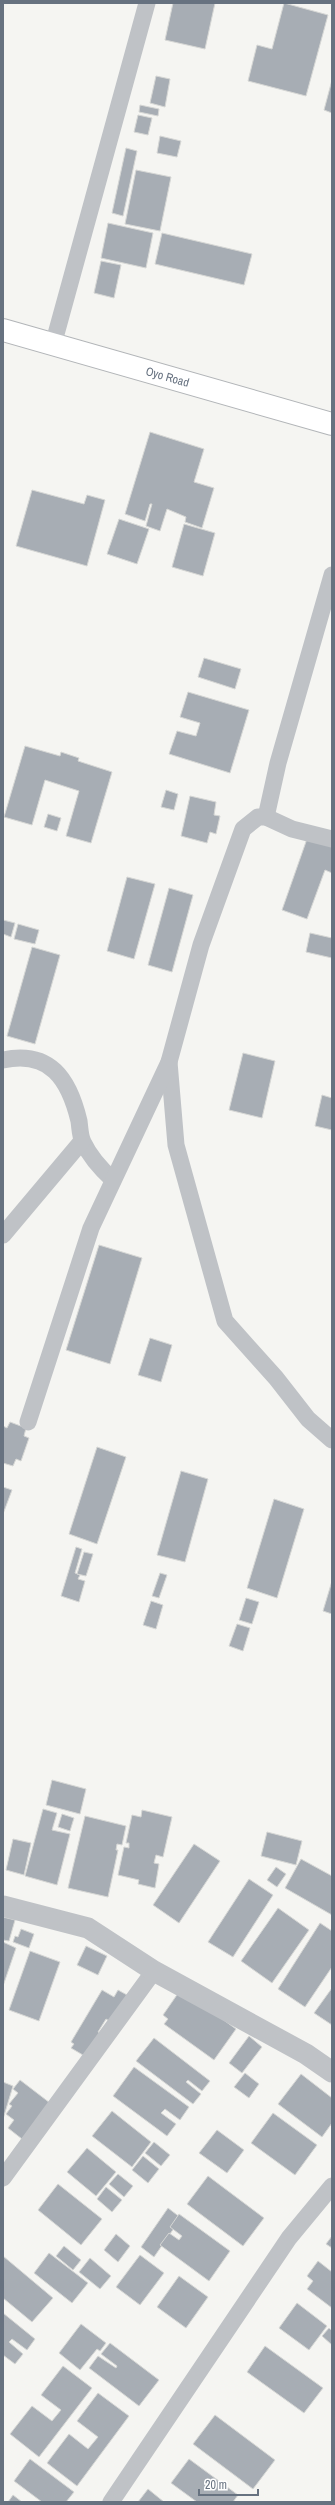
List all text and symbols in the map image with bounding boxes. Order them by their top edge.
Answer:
street label: Oyo Road [144,363,191,391]
scale bar [199,2471,258,2497]
text: 20 m [205,2477,227,2493]

